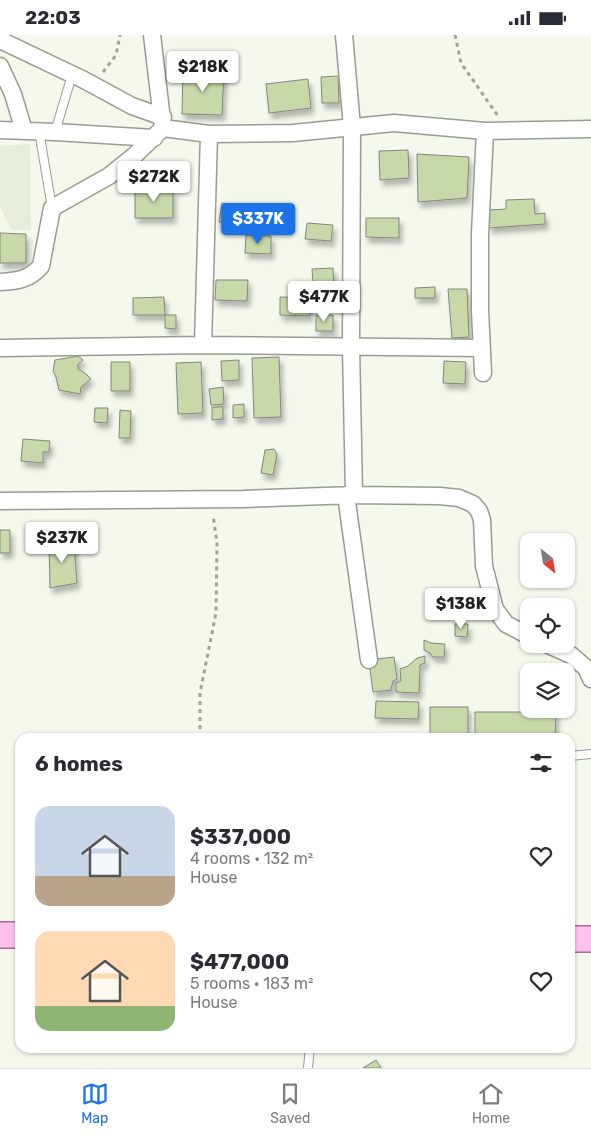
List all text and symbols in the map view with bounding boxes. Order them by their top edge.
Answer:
text: 22:03 [25,6,81,29]
pin: $218K [168,50,238,93]
text: $218K [178,57,228,76]
pin: $272K [119,161,189,203]
text: $272K [128,167,180,186]
pin: $337K [223,203,293,245]
text: $337K [232,209,284,228]
pin: $477K [289,281,359,323]
text: $477K [299,287,349,306]
pin: $237K [27,521,97,564]
text: $237K [36,528,88,547]
north arrow [520,533,575,587]
map controls [520,533,575,718]
pin: $138K [426,587,496,630]
text: $138K [436,594,486,613]
button: locate [520,598,575,653]
button: layers [520,663,575,718]
icon: filters [527,749,555,777]
text: 6 homes [35,751,123,776]
text: $337,000 [190,824,291,849]
icon: home [75,826,135,886]
icon: heart [527,842,555,870]
text: 4 rooms · 132 m² [190,849,313,868]
text: House [190,868,237,887]
text: $477,000 [190,949,289,974]
icon: home [75,951,135,1011]
icon: heart [527,967,555,995]
text: 5 rooms · 183 m² [190,974,313,993]
text: House [190,993,237,1012]
tab: Map [81,1080,109,1127]
tab: Saved [270,1080,310,1127]
tab: Home [472,1080,510,1127]

